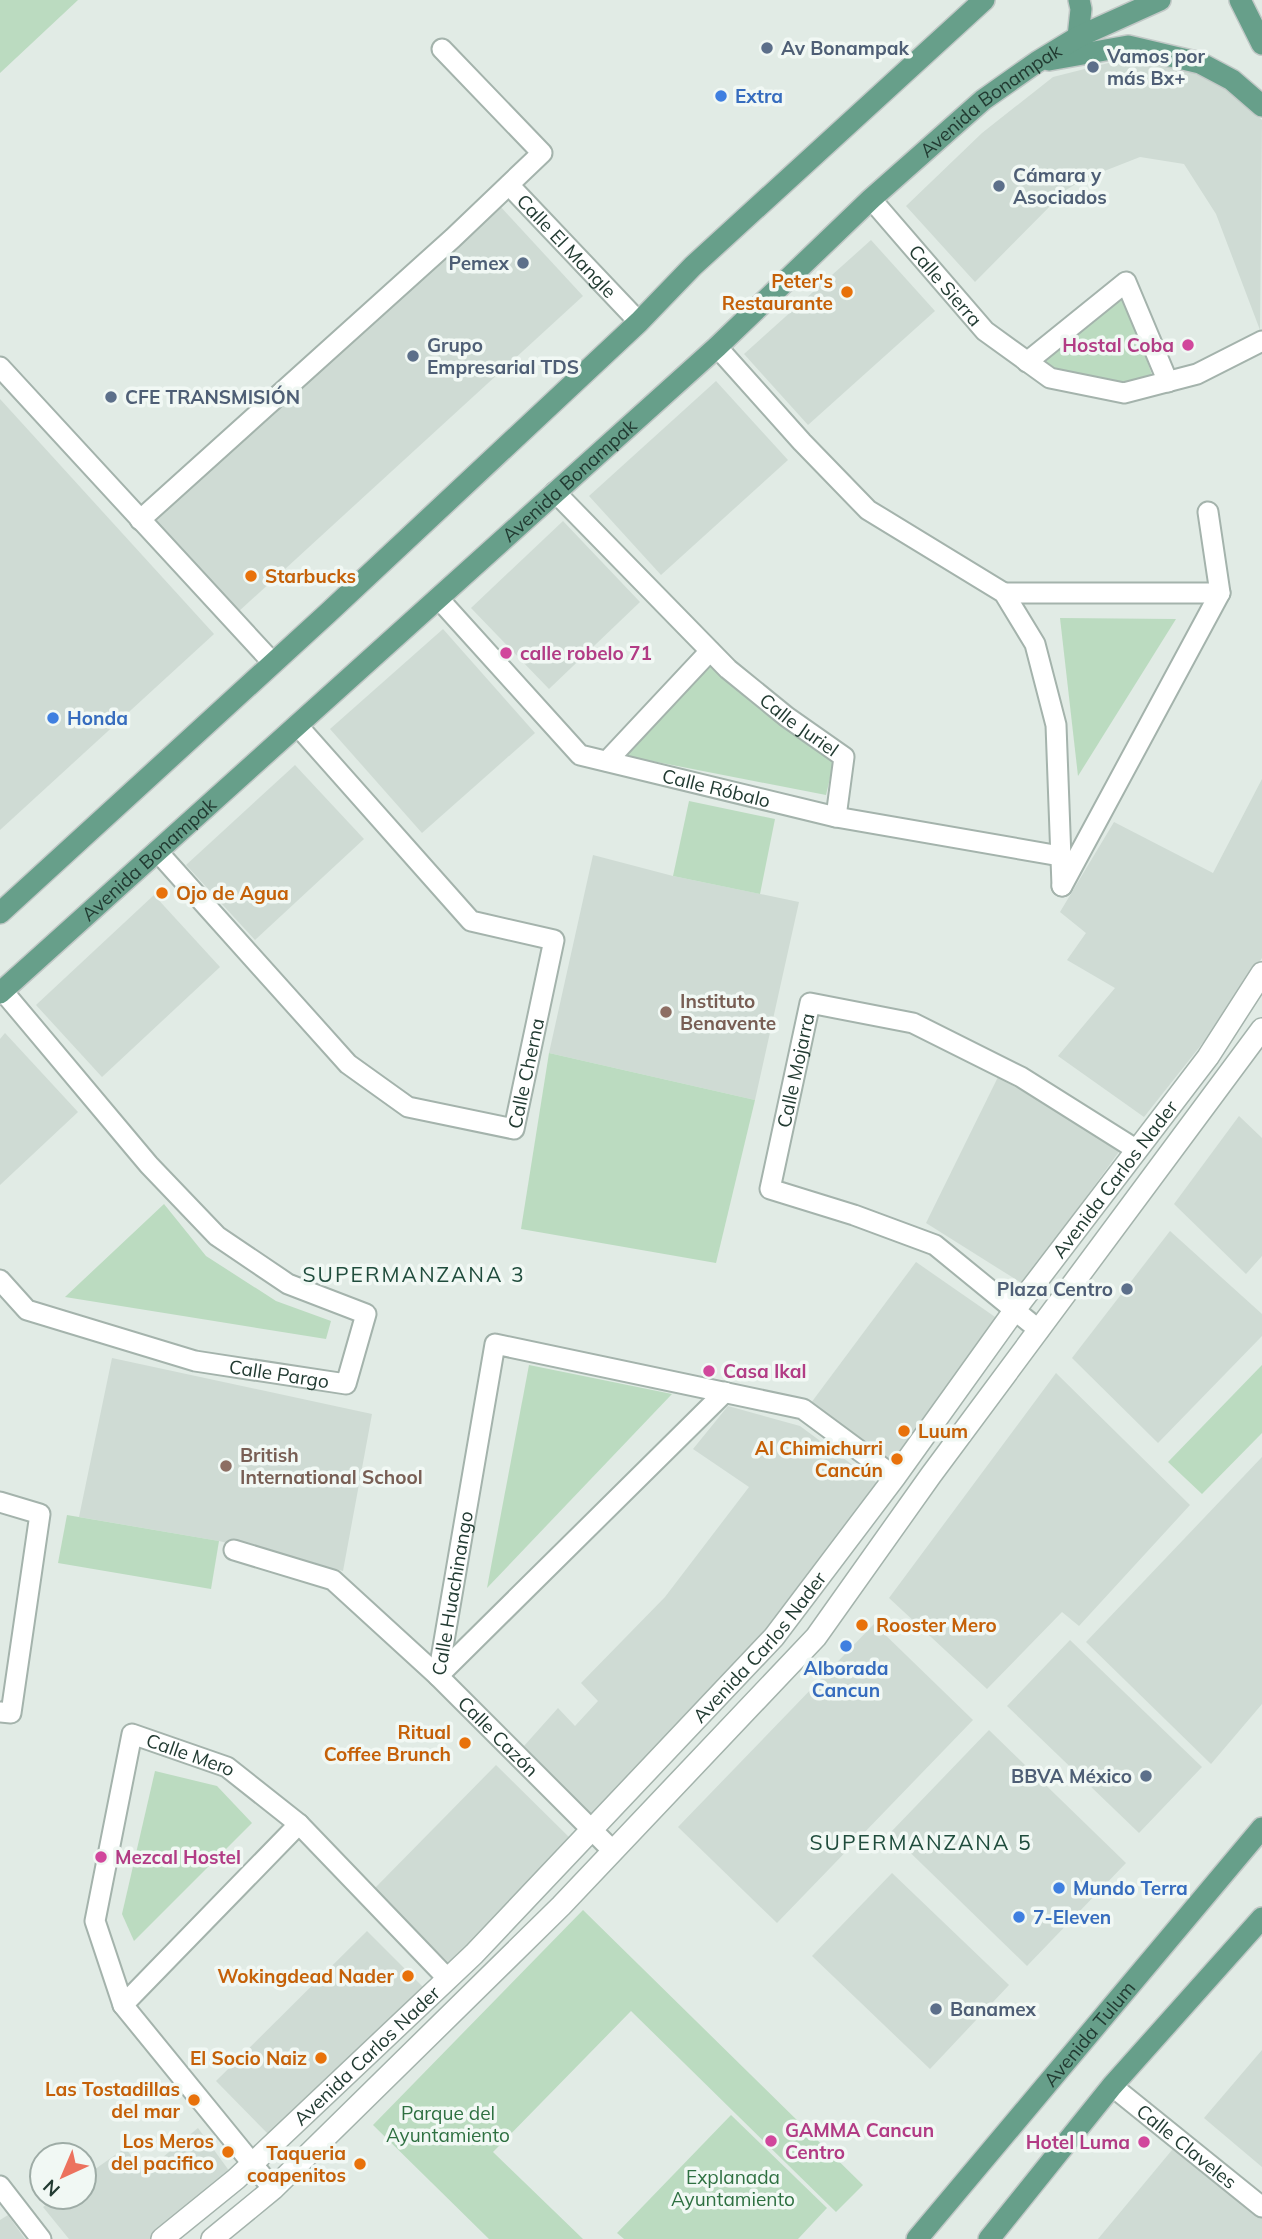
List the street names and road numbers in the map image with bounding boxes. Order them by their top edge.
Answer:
street label: Avenida Bonampak [915,38,1066,162]
street label: Calle El Mangle [512,189,622,303]
street label: Calle Sierra [904,239,987,331]
street label: Avenida Bonampak [497,413,641,547]
street label: Calle Juriel [755,688,843,762]
street label: Calle Róbalo [660,763,773,813]
street label: Avenida Bonampak [76,792,221,926]
street label: Calle Mojarra [772,1011,820,1130]
street label: Calle Cherna [502,1016,549,1131]
street label: Avenida Carlos Nader [1047,1095,1183,1263]
street label: Calle Pargo [227,1354,331,1393]
street label: Calle Huachinango [426,1509,478,1677]
street label: Avenida Carlos Nader [687,1567,831,1728]
street label: Calle Cazón [453,1691,544,1782]
street label: Calle Mero [143,1728,241,1782]
street label: Avenida Tulum [1038,1976,1140,2091]
street label: Avenida Carlos Nader [288,1981,445,2130]
street label: Calle Claveles [1132,2099,1242,2194]

